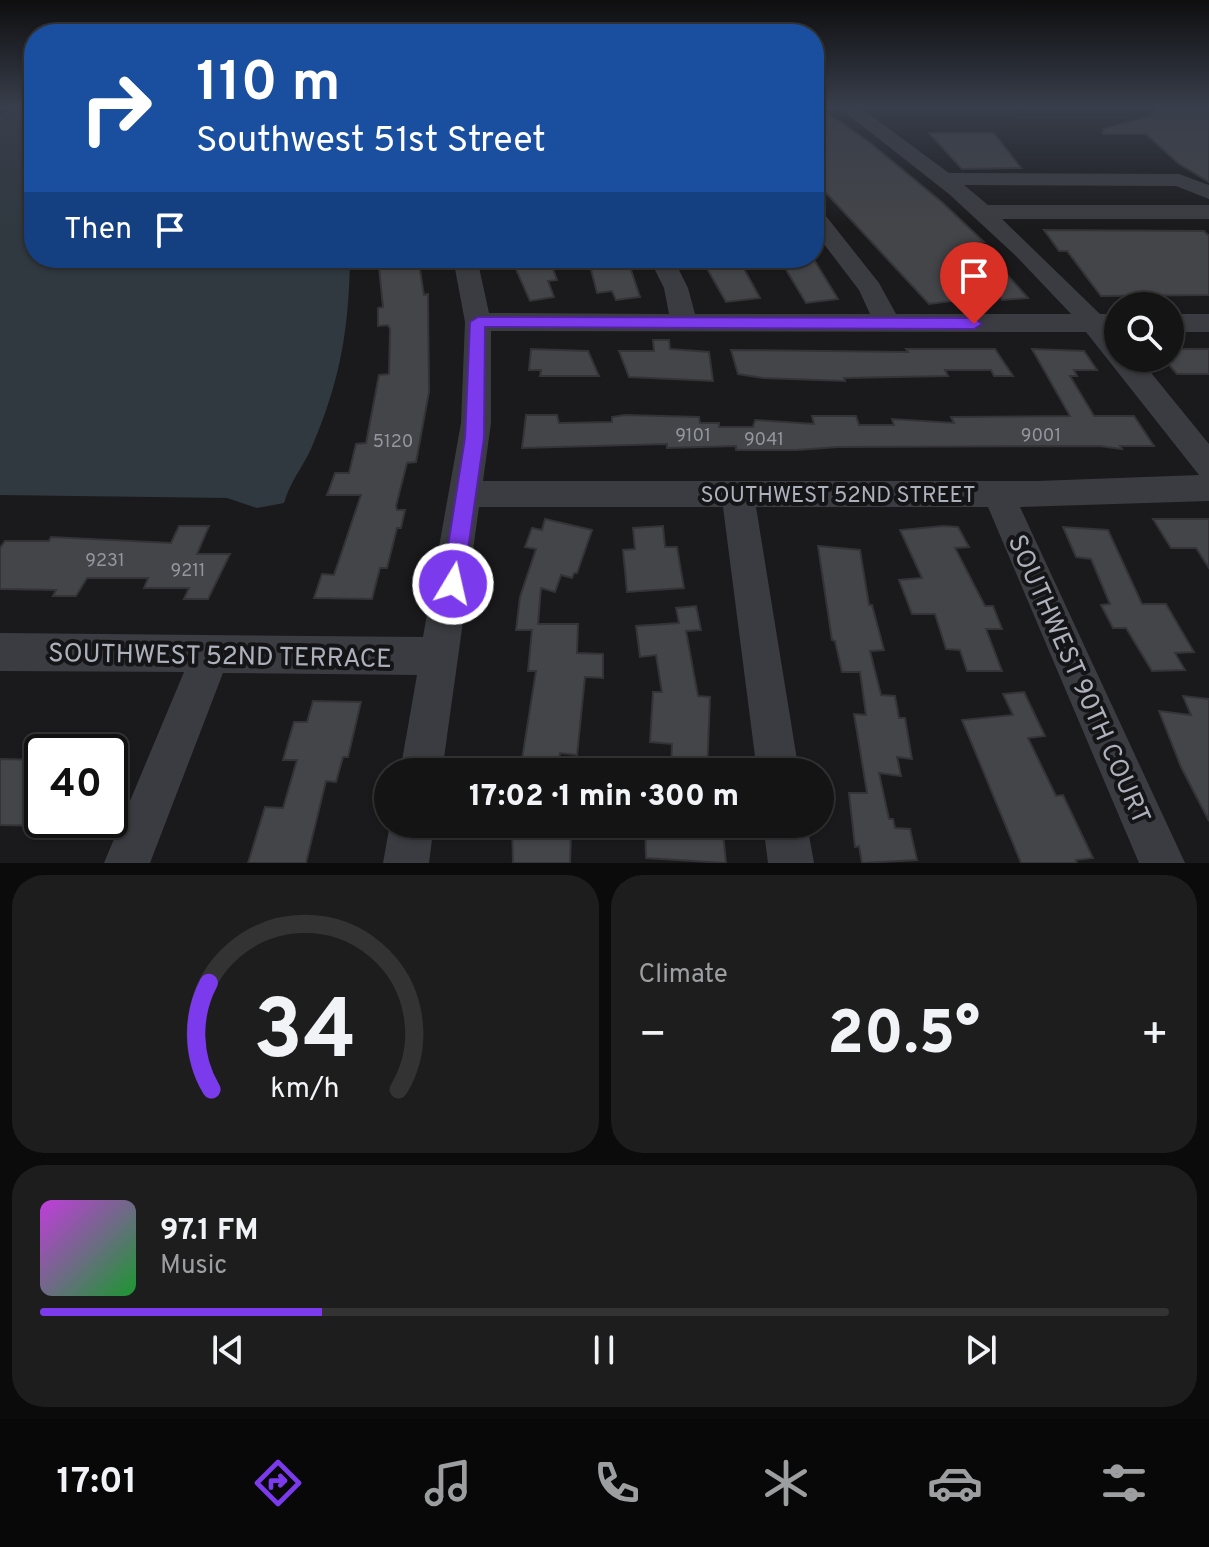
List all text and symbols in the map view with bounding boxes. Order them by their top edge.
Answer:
text: 110 m [196,50,341,120]
icon: right [64,56,168,160]
text: Southwest 51st Street [196,119,546,165]
icon: arrive [148,208,192,252]
text: Then [64,212,132,249]
pin [940,242,1008,324]
icon: arrive [952,254,996,298]
map controls [1104,292,1184,372]
button: search [1104,292,1184,372]
house number: 9101 [675,425,711,448]
house number: 9001 [1021,425,1061,448]
house number: 9041 [744,429,784,452]
house number: 5120 [373,431,413,454]
street label: SOUTHWEST 52ND STREET [700,483,976,510]
street label: SOUTHWEST 90TH COURT [999,530,1157,830]
position arrow [411,542,495,626]
house number: 9231 [85,550,125,573]
house number: 9211 [170,560,206,583]
street label: SOUTHWEST 52ND TERRACE [48,638,392,677]
speed limit sign: 40 [24,734,128,838]
text: 17:02 · 1 min · 300 m [469,779,739,816]
text: Climate [639,959,728,992]
text: 34 [254,983,357,1088]
text: 20.5° [827,999,980,1075]
text: − [639,1009,667,1065]
text: + [1141,1009,1169,1065]
text: km/h [271,1072,340,1108]
text: 97.1 FM [160,1213,259,1250]
text: Music [160,1250,227,1283]
icon: previous [206,1328,250,1372]
icon: pause [582,1328,626,1372]
icon: next [959,1328,1003,1372]
icon: directions [250,1455,306,1511]
icon: music [420,1455,476,1511]
icon: phone [589,1455,645,1511]
icon: climate [758,1455,814,1511]
icon: car [927,1455,983,1511]
icon: filters [1096,1455,1152,1511]
text: 17:01 [57,1460,137,1506]

